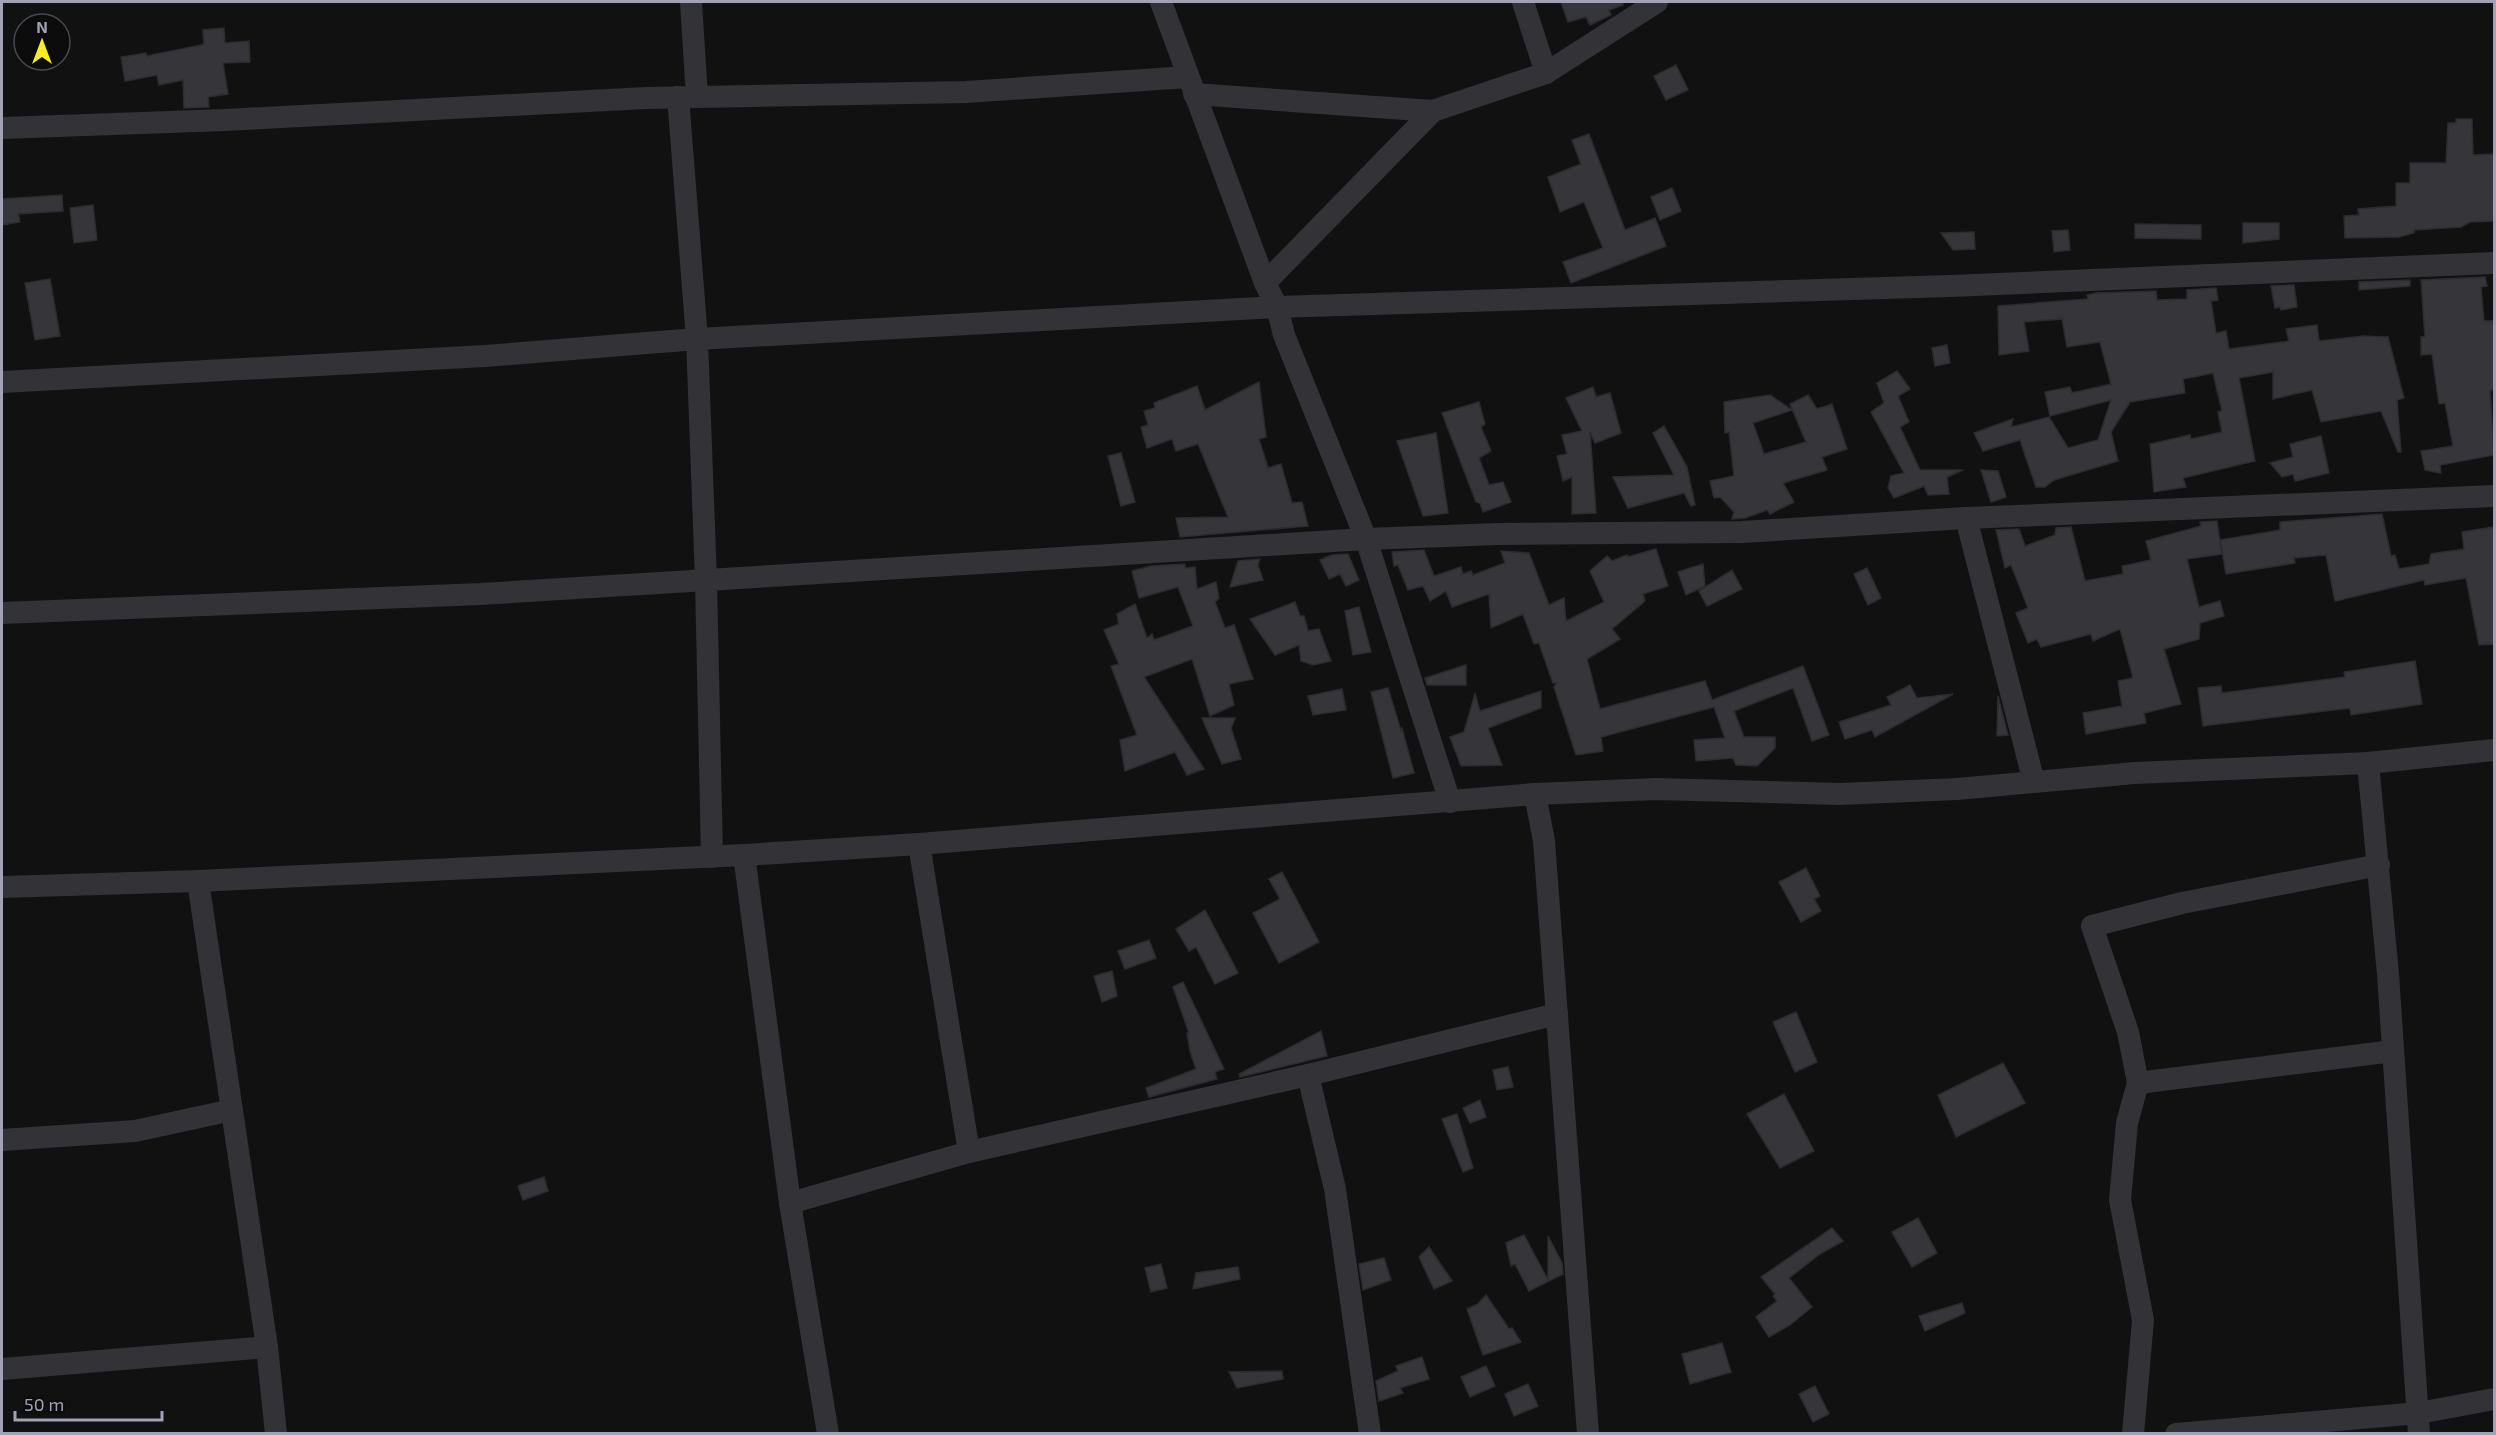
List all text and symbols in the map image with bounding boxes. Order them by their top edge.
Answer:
north arrow [12,12,72,72]
text: N [36,17,48,36]
scale bar [15,1384,162,1422]
text: 50 m [24,1393,64,1415]

